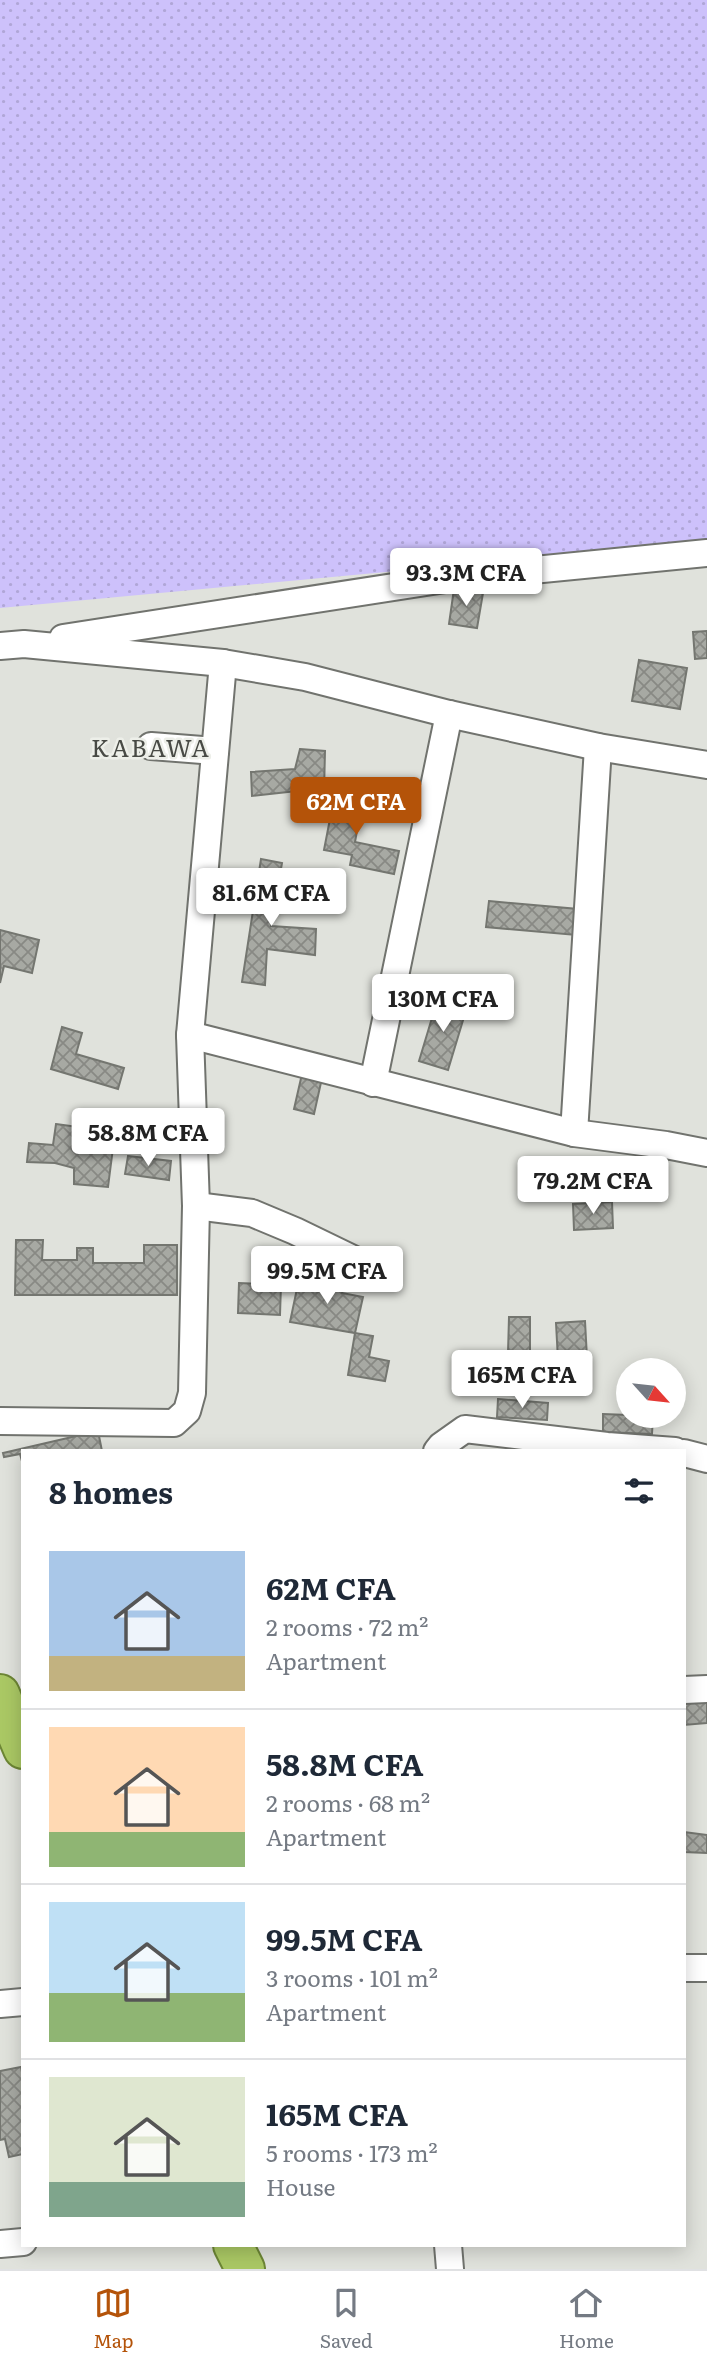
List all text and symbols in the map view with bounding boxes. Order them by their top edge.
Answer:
pin: 93.3M CFA [386,548,546,608]
text: 93.3M CFA [406,554,526,588]
district label: KABAWA [91,729,211,764]
pin: 62M CFA [291,778,421,837]
text: 62M CFA [306,783,406,817]
pin: 81.6M CFA [191,869,351,928]
text: 81.6M CFA [212,874,330,908]
pin: 130M CFA [371,974,515,1034]
text: 130M CFA [388,980,498,1014]
pin: 58.8M CFA [68,1108,228,1168]
text: 58.8M CFA [88,1114,208,1148]
pin: 79.2M CFA [513,1156,673,1216]
text: 79.2M CFA [534,1162,652,1196]
pin: 99.5M CFA [247,1246,407,1306]
text: 99.5M CFA [267,1252,387,1286]
pin: 165M CFA [450,1350,594,1410]
text: 165M CFA [468,1356,576,1390]
north arrow [616,1358,686,1428]
map controls [616,1358,686,1428]
text: 8 homes [49,1469,173,1513]
icon: filters [620,1472,658,1510]
text: 62M CFA [266,1565,396,1609]
icon: home [105,1579,189,1663]
text: 2 rooms · 72 m² [266,1609,428,1643]
text: Apartment [266,1643,386,1677]
text: 58.8M CFA [266,1741,423,1785]
icon: home [105,1755,189,1839]
text: 2 rooms · 68 m² [266,1785,430,1819]
text: Apartment [266,1819,386,1853]
text: 99.5M CFA [266,1916,422,1960]
icon: home [105,1930,189,2014]
text: 3 rooms · 101 m² [266,1960,438,1994]
text: Apartment [266,1994,386,2028]
text: 165M CFA [266,2091,408,2135]
icon: home [105,2105,189,2189]
text: 5 rooms · 173 m² [266,2135,438,2169]
text: House [266,2169,335,2203]
tab: Map [93,2284,134,2354]
tab: Saved [320,2284,373,2354]
tab: Home [559,2284,614,2354]

